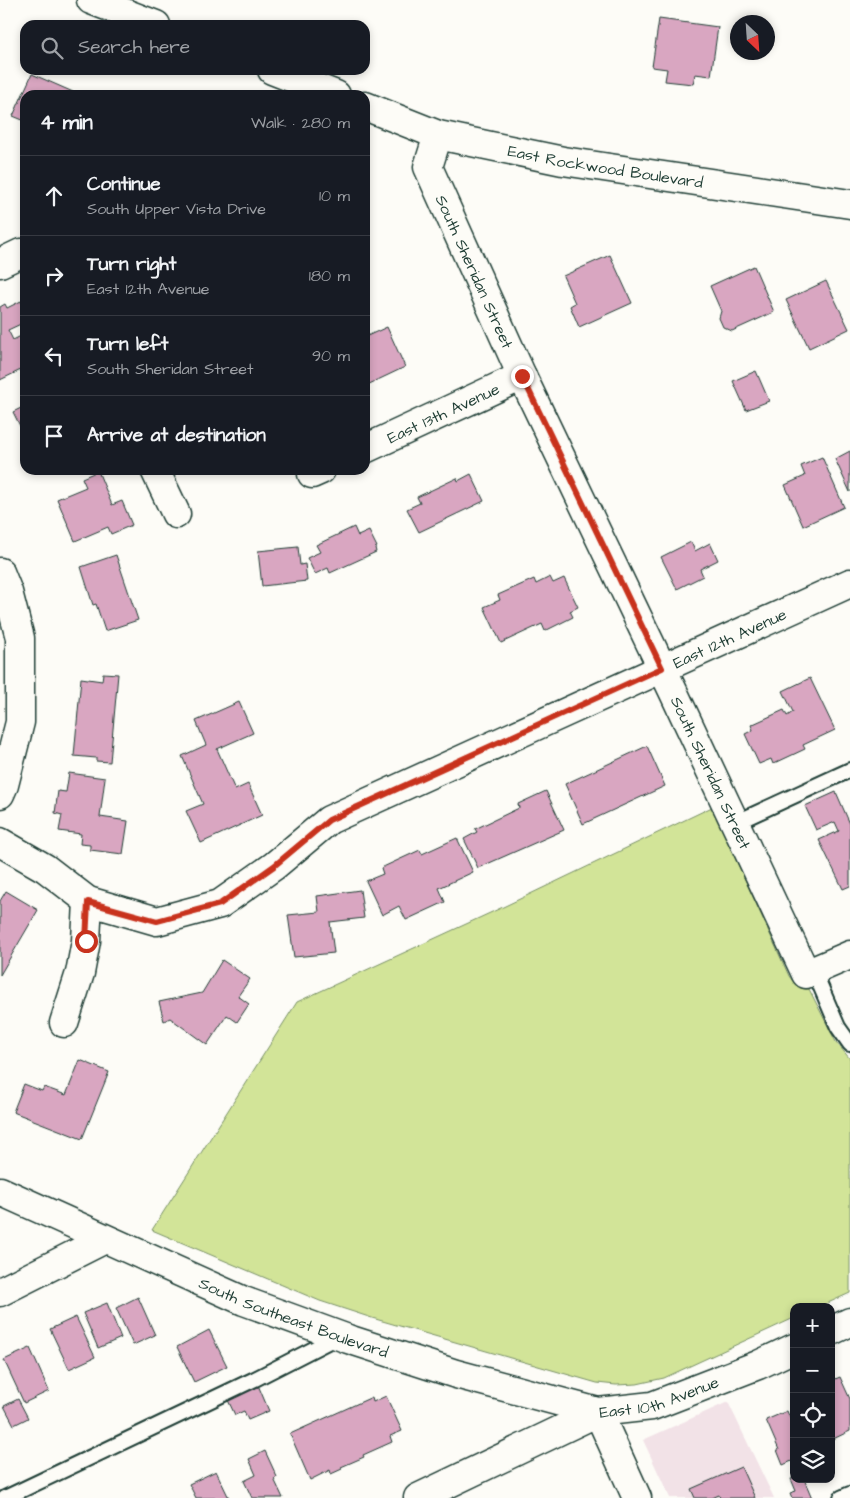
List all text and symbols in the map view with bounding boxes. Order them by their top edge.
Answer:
north arrow [730,15,775,60]
search box [20,20,370,75]
icon: search [38,34,66,62]
text: Search here [78,34,190,61]
text: 4 min [40,108,93,137]
text: Walk · 280 m [251,112,350,134]
street label: East Rockwood Boulevard [506,140,704,194]
text: Continue [87,171,161,198]
icon: ahead [40,182,68,210]
text: 10 m [319,185,350,207]
street label: South Sheridan Street [430,191,518,353]
text: South Upper Vista Drive [87,198,266,220]
text: Turn right [87,251,176,278]
icon: right [40,262,68,290]
text: 180 m [309,265,350,287]
text: East 12th Avenue [87,278,210,300]
text: Turn left [87,331,168,358]
icon: left [40,342,68,370]
text: 90 m [312,345,350,367]
text: South Sheridan Street [87,358,253,380]
route end [511,365,534,388]
street label: East 13th Avenue [384,378,503,449]
icon: arrive [40,422,68,450]
text: Arrive at destination [87,422,266,449]
street label: East 12th Avenue [670,603,791,674]
street label: South Sheridan Street [665,693,756,853]
route start [75,930,98,953]
street label: South Southeast Boulevard [195,1272,391,1363]
map controls [790,1303,835,1483]
button: + [790,1303,835,1348]
button: − [790,1348,835,1393]
street label: East 10th Avenue [598,1371,722,1424]
button: locate [790,1393,835,1438]
button: layers [790,1438,835,1483]

